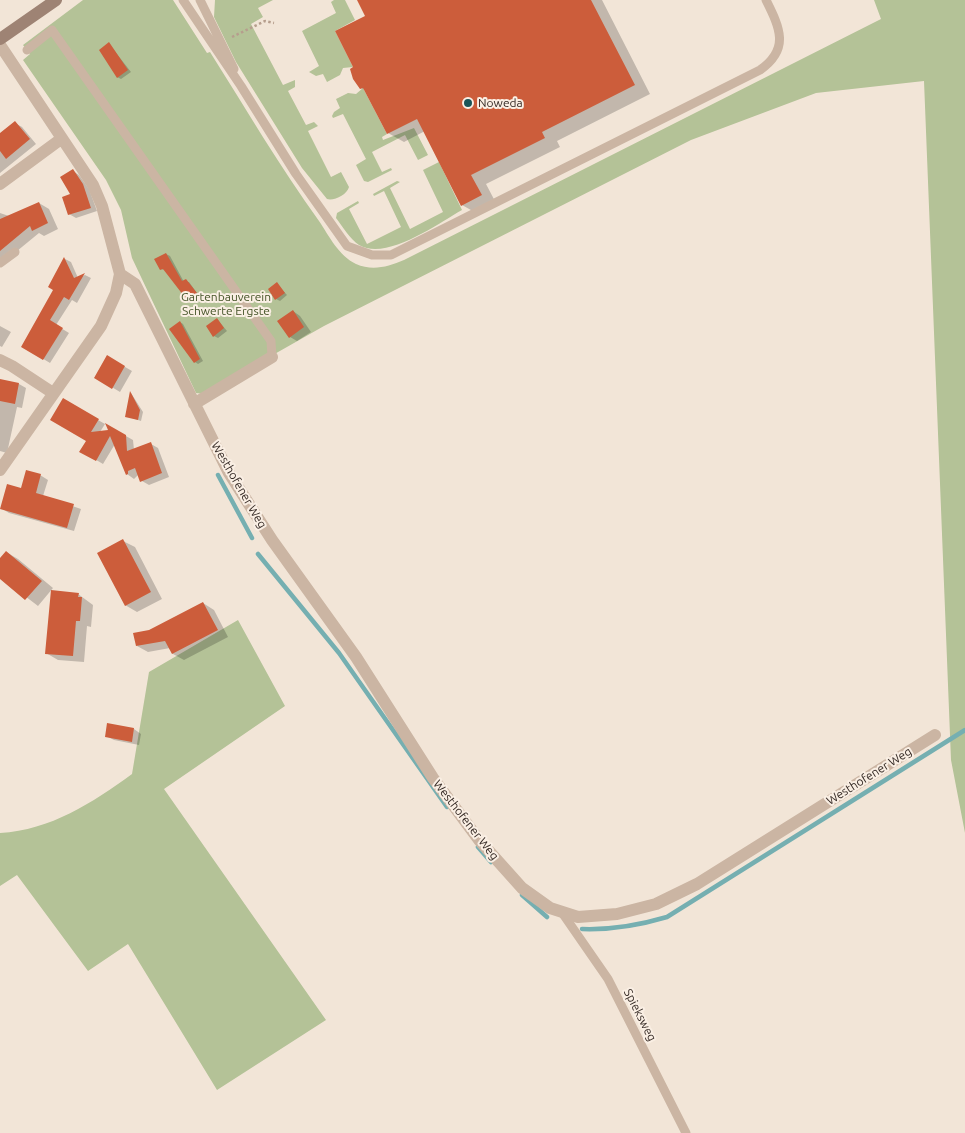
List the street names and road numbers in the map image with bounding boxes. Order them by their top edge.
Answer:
street label: Westhofener Weg [208,439,270,531]
street label: Westhofener Weg [824,744,914,808]
street label: Westhofener Weg [430,777,502,863]
street label: Spieksweg [621,986,659,1044]

